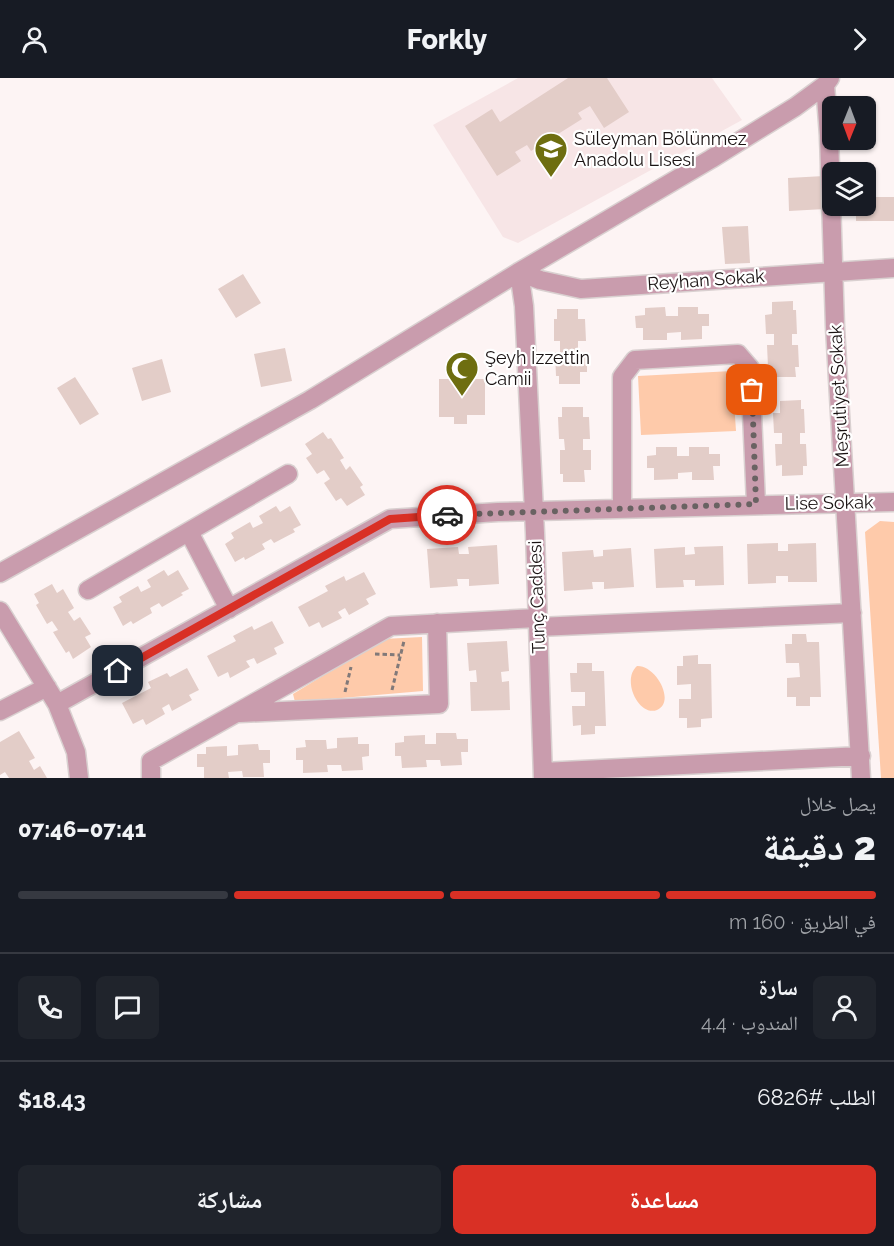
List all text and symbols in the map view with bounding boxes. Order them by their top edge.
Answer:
icon: person [18,23,51,56]
icon: forward [843,23,876,56]
text: Forkly [407,24,487,55]
north arrow [822,96,876,150]
map controls [822,96,876,216]
place label: Süleyman Bölünmez Anadolu Lisesi [574,128,747,170]
school or university icon: Süleyman Bölünmez Anadolu Lisesi [533,131,569,178]
button: layers [822,162,876,216]
street label: Reyhan Sokak [647,265,766,294]
street label: Meşrutiyet Sokak [824,324,853,468]
place label: Şeyh İzzettin Camii [485,347,590,389]
mosque icon: Şeyh İzzettin Camii [444,350,480,397]
pin [726,364,777,415]
icon: bag [735,373,768,406]
courier [417,485,477,545]
street label: Lise Sokak [784,491,874,514]
icon: car [431,499,464,532]
street label: Tunç Caddesi [524,540,549,654]
pin [92,645,143,696]
icon: home [101,654,134,687]
text: يصل خلال [800,792,876,816]
text: 07:41–07:46 [18,816,146,842]
text: 2 دقيقة [762,823,876,869]
text: في الطريق · 160 m [729,910,876,934]
text: سارة [759,974,798,1000]
button: phone [18,976,81,1039]
button: chat [96,976,159,1039]
button: person [813,976,876,1039]
text: المندوب · 4.4 [701,1011,798,1035]
text: الطلب #6826 [757,1084,876,1110]
text: $18.43 [18,1087,86,1113]
button: مشاركة [18,1165,441,1234]
button: مساعدة [453,1165,876,1234]

